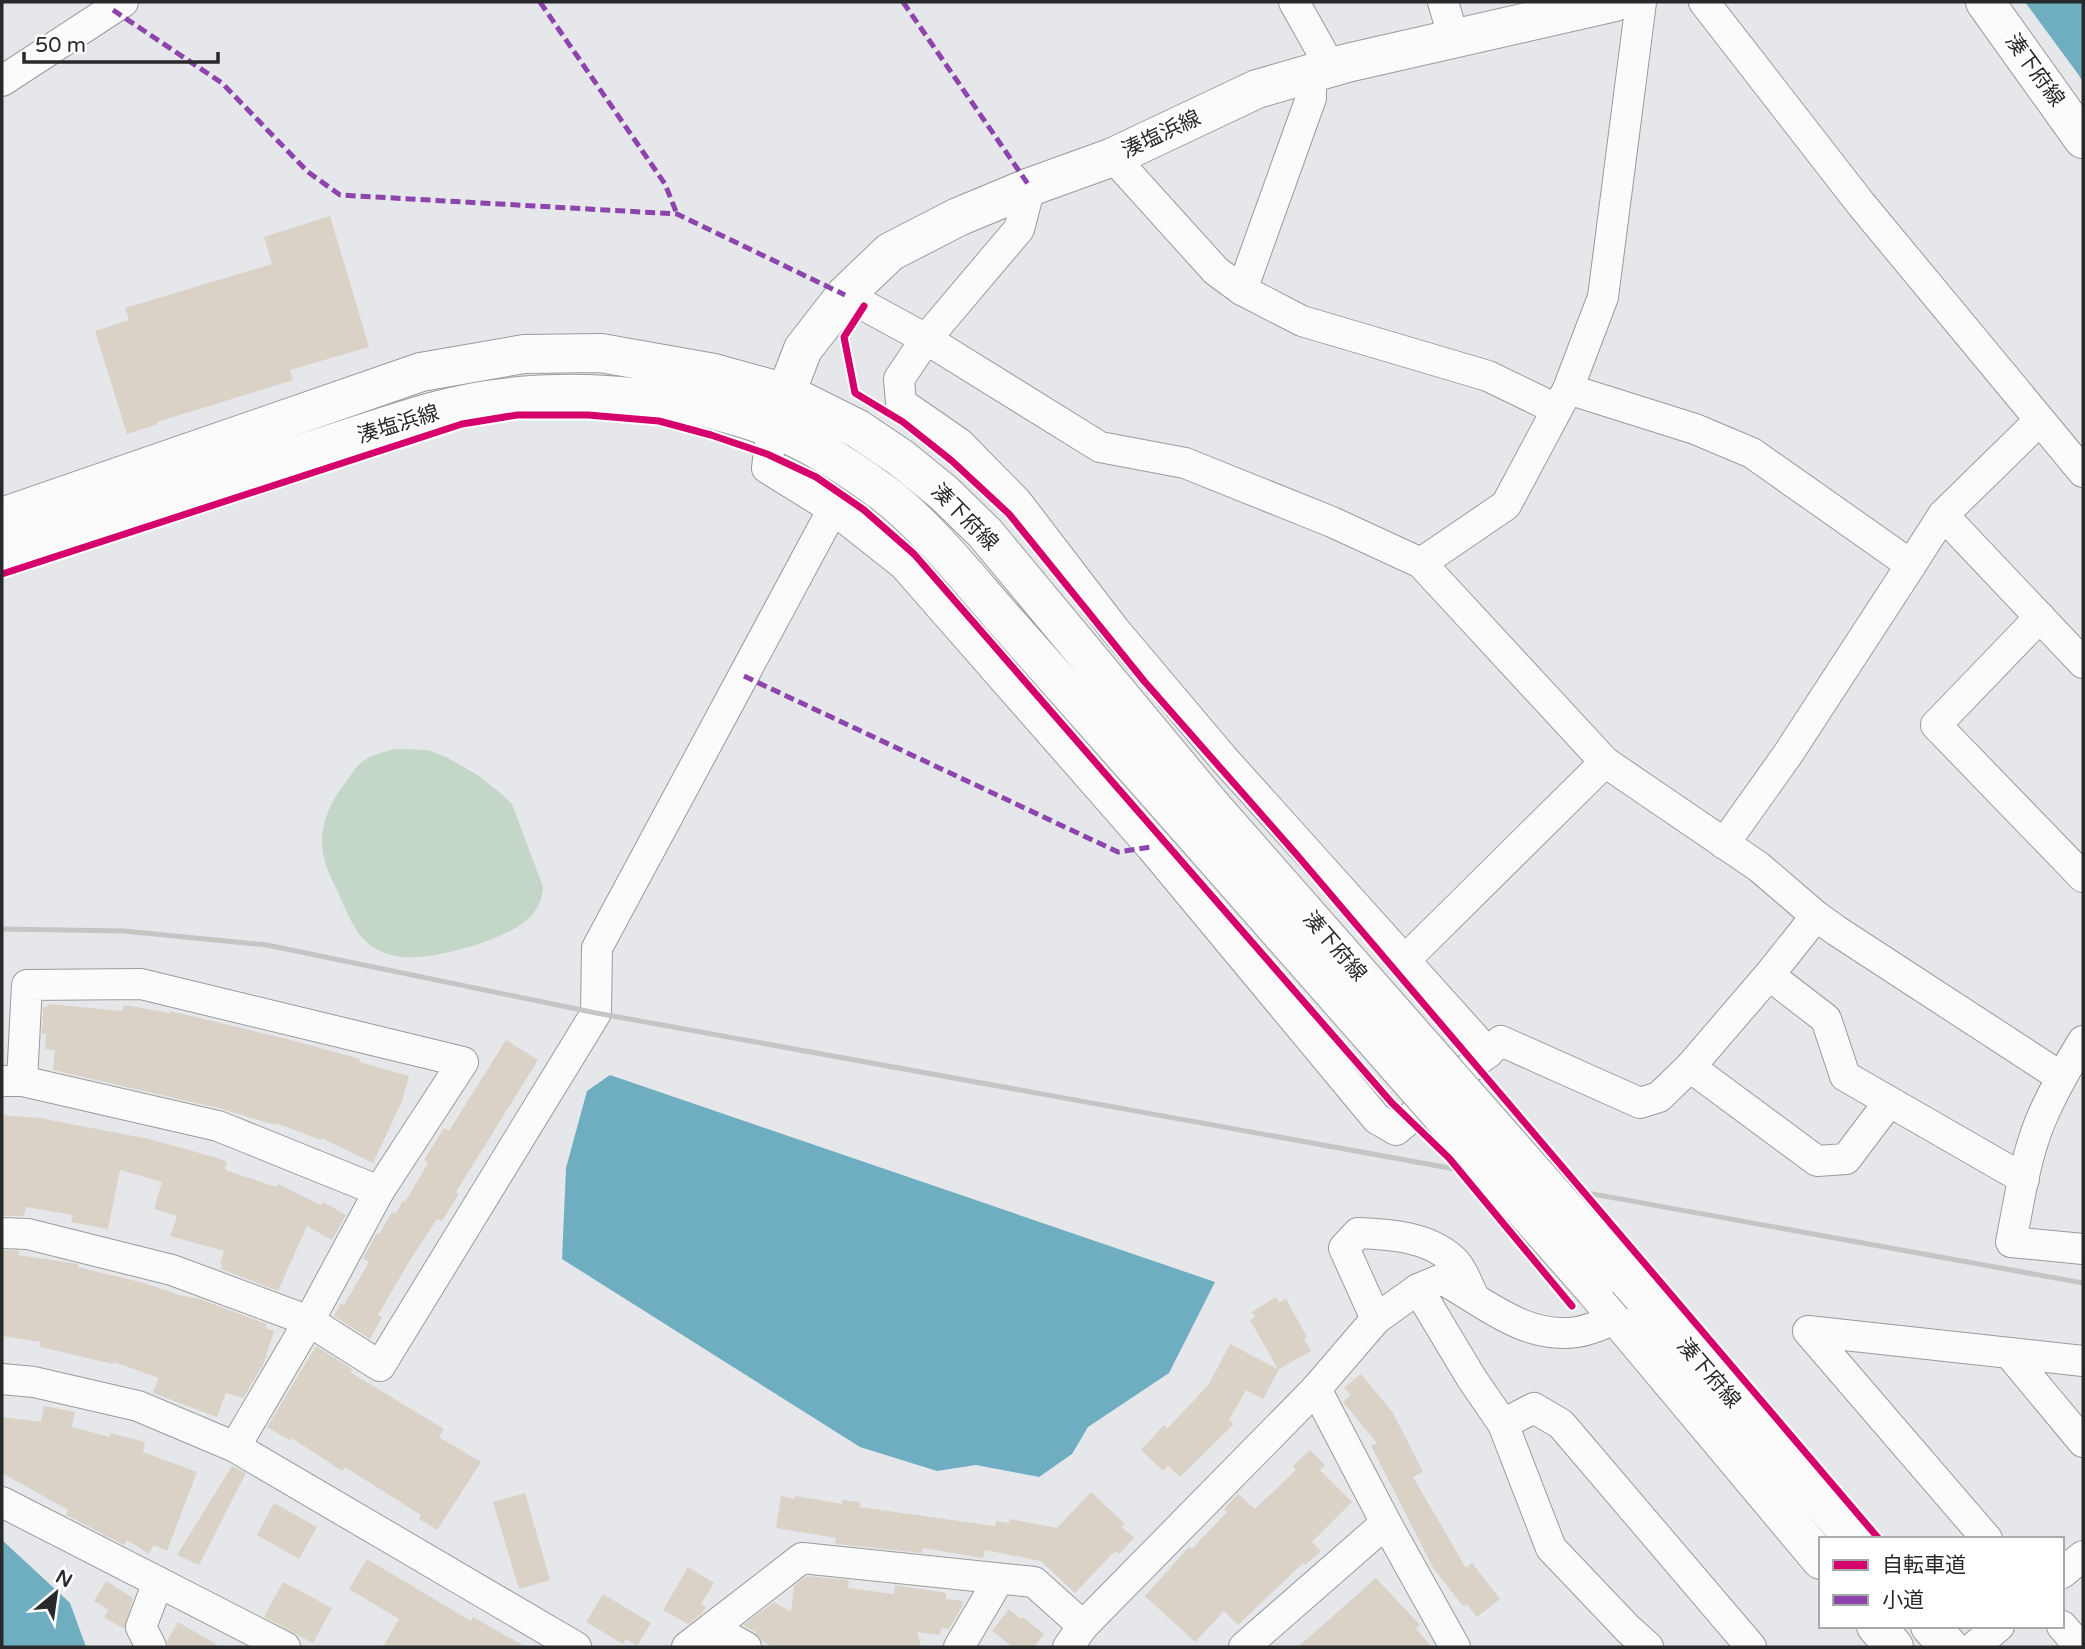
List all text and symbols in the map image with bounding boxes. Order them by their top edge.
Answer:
scale bar [24,21,219,65]
street label: 湊下府線 [2000,29,2069,112]
text: 50 m [35,33,86,58]
street label: 湊塩浜線 [1118,105,1205,164]
street label: 湊塩浜線 [354,400,442,449]
street label: 湊下府線 [926,479,1003,556]
street label: 湊下府線 [1298,906,1372,986]
street label: 湊下府線 [1672,1333,1746,1413]
legend [1819,1537,2064,1628]
text: 自転車道 [1882,1553,1966,1578]
north arrow [21,1558,91,1628]
text: N [52,1566,76,1592]
text: 小道 [1882,1588,1924,1613]

